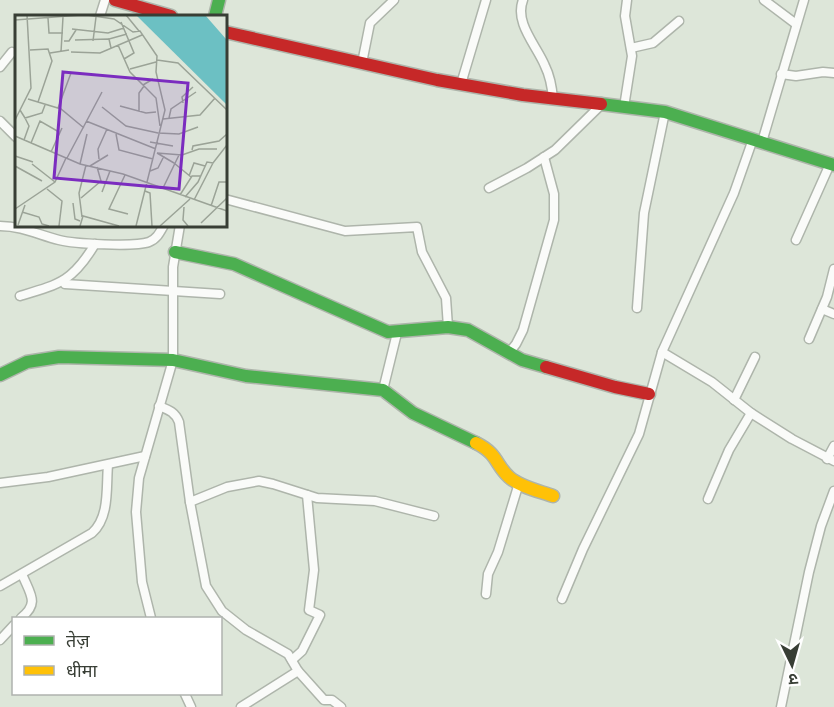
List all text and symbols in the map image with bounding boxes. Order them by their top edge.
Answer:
inset map [15,15,226,226]
legend [12,617,222,695]
text: तेज़ [66,628,90,654]
north arrow [762,635,822,695]
text: धीमा [66,658,97,684]
text: उ [787,668,799,691]

